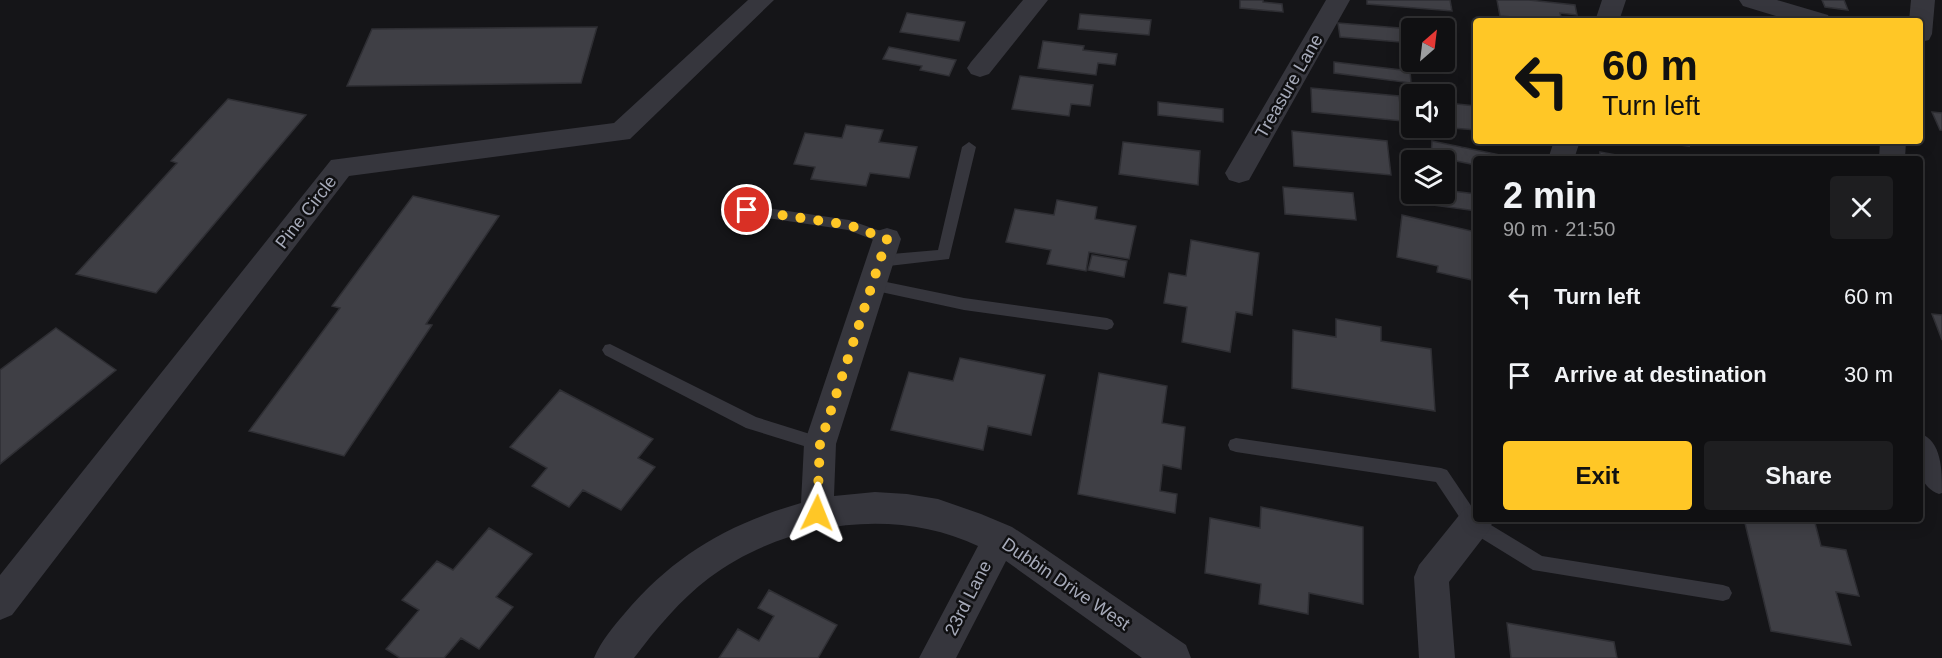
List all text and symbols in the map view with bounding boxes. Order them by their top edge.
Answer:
north arrow [1401,18,1455,72]
map controls [1401,18,1455,204]
street label: Treasure Lane [1251,31,1327,141]
icon: left [1503,42,1581,120]
text: 60 m [1602,42,1698,89]
button: sound [1401,84,1455,138]
text: Turn left [1602,91,1700,121]
button: layers [1401,150,1455,204]
street label: Pine Circle [271,172,341,252]
text: 2 min [1503,175,1597,216]
button: close [1830,176,1893,239]
pin [721,184,772,235]
icon: arrive [730,193,763,226]
text: 90 m · 21:50 [1503,218,1615,240]
icon: left [1503,281,1536,314]
text: Turn left [1554,284,1640,309]
text: 60 m [1844,284,1893,309]
icon: arrive [1503,359,1536,392]
text: Arrive at destination [1554,362,1767,387]
text: 30 m [1844,362,1893,387]
button: Exit [1503,441,1692,510]
button: Share [1704,441,1893,510]
position arrow [785,481,849,545]
street label: Dubbin Drive West [998,534,1134,634]
street label: 23rd Lane [941,557,995,639]

